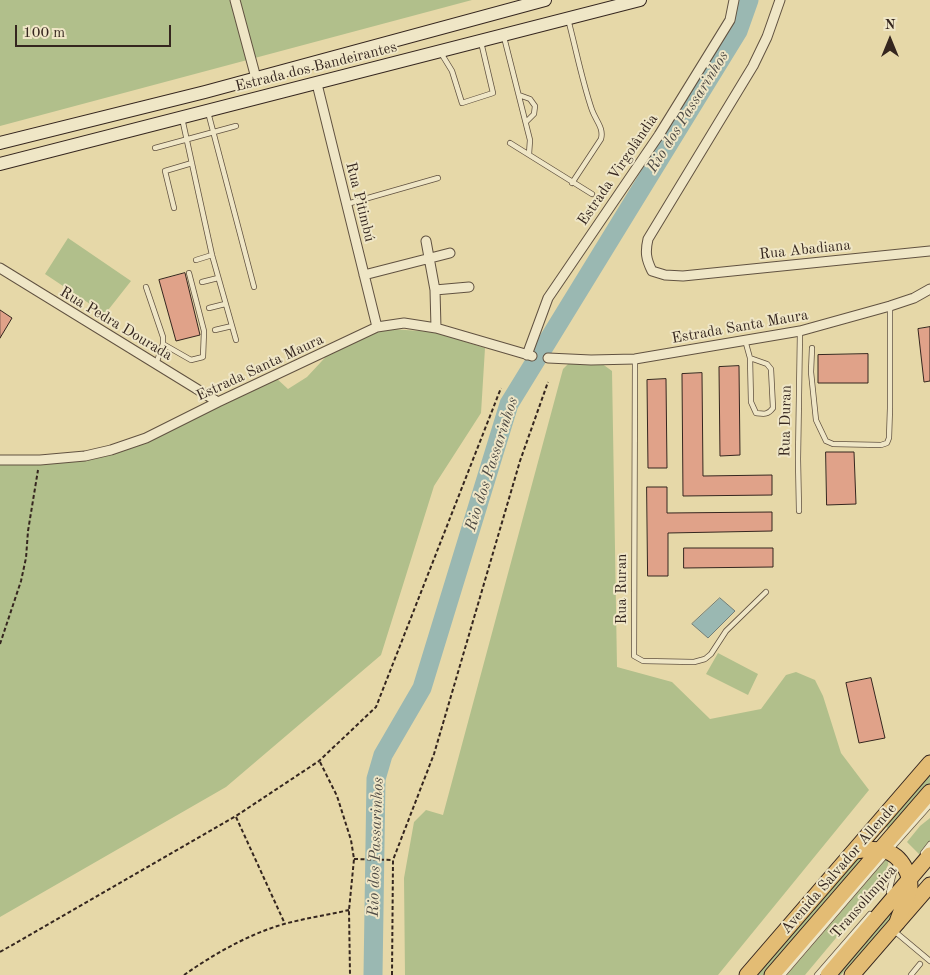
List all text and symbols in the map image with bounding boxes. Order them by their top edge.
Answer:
scale bar [18,15,174,47]
north arrow [865,15,915,65]
text: N [885,18,895,32]
text: 100 m [23,26,65,41]
street label: Estrada dos Bandeirantes [233,38,399,96]
water label: Rio dos Passarinhos [643,48,733,176]
street label: Estrada Virgolândia [574,111,662,229]
street label: Rua Pitimbú [341,160,379,244]
street label: Rua Abadiana [758,236,852,264]
street label: Rua Pedra Dourada [56,283,176,365]
street label: Estrada Santa Maura [670,306,810,348]
street label: Estrada Santa Maura [194,331,326,405]
street label: Rua Duran [776,385,796,457]
water label: Rio dos Passarinhos [461,395,523,533]
street label: Rua Ruran [613,554,631,624]
water label: Rio dos Passarinhos [364,777,388,917]
street label: Avenida Salvador Allende [778,800,900,938]
street label: Transolímpica [827,861,901,943]

